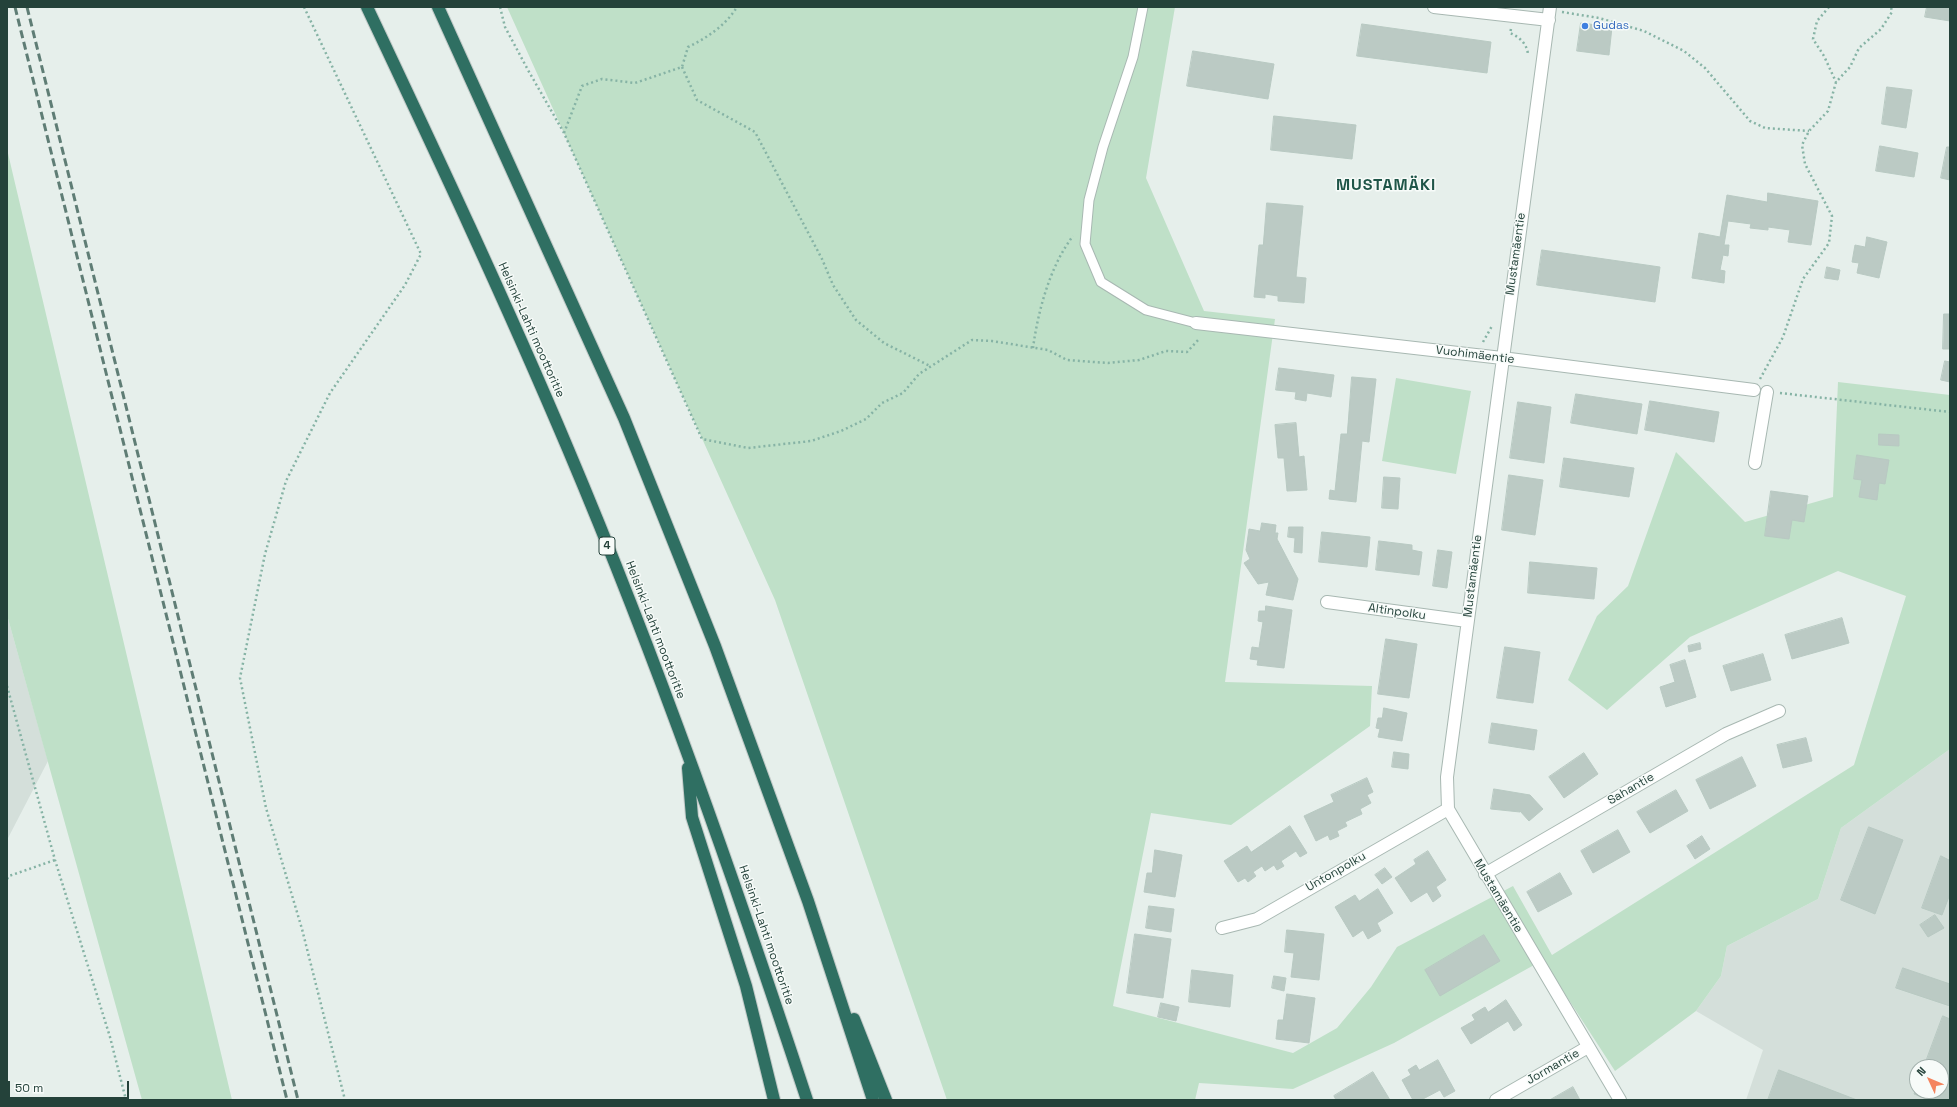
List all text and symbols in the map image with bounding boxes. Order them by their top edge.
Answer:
place label: Gudas [1593,19,1629,33]
marker: Gudas [1580,21,1590,31]
district label: MUSTAMÄKI [1336,176,1436,196]
street label: Mustamäentie [1503,212,1529,296]
street label: Helsinki-Lahti moottoritie [495,260,567,400]
street label: Vuohimäentie [1435,343,1515,367]
street label: Mustamäentie [1461,534,1485,618]
road number: 4 [599,537,615,555]
street label: Helsinki-Lahti moottoritie [622,559,688,701]
street label: Altinpolku [1367,601,1427,623]
street label: Sahantie [1605,770,1657,808]
street label: Untonpolku [1303,849,1369,895]
street label: Mustamäentie [1470,857,1526,935]
street label: Helsinki-Lahti moottoritie [735,863,797,1007]
street label: Jormantie [1524,1046,1582,1088]
north arrow [1909,1059,1949,1099]
text: N [1913,1064,1929,1079]
scale bar [10,1073,131,1099]
text: 50 m [15,1080,43,1096]

